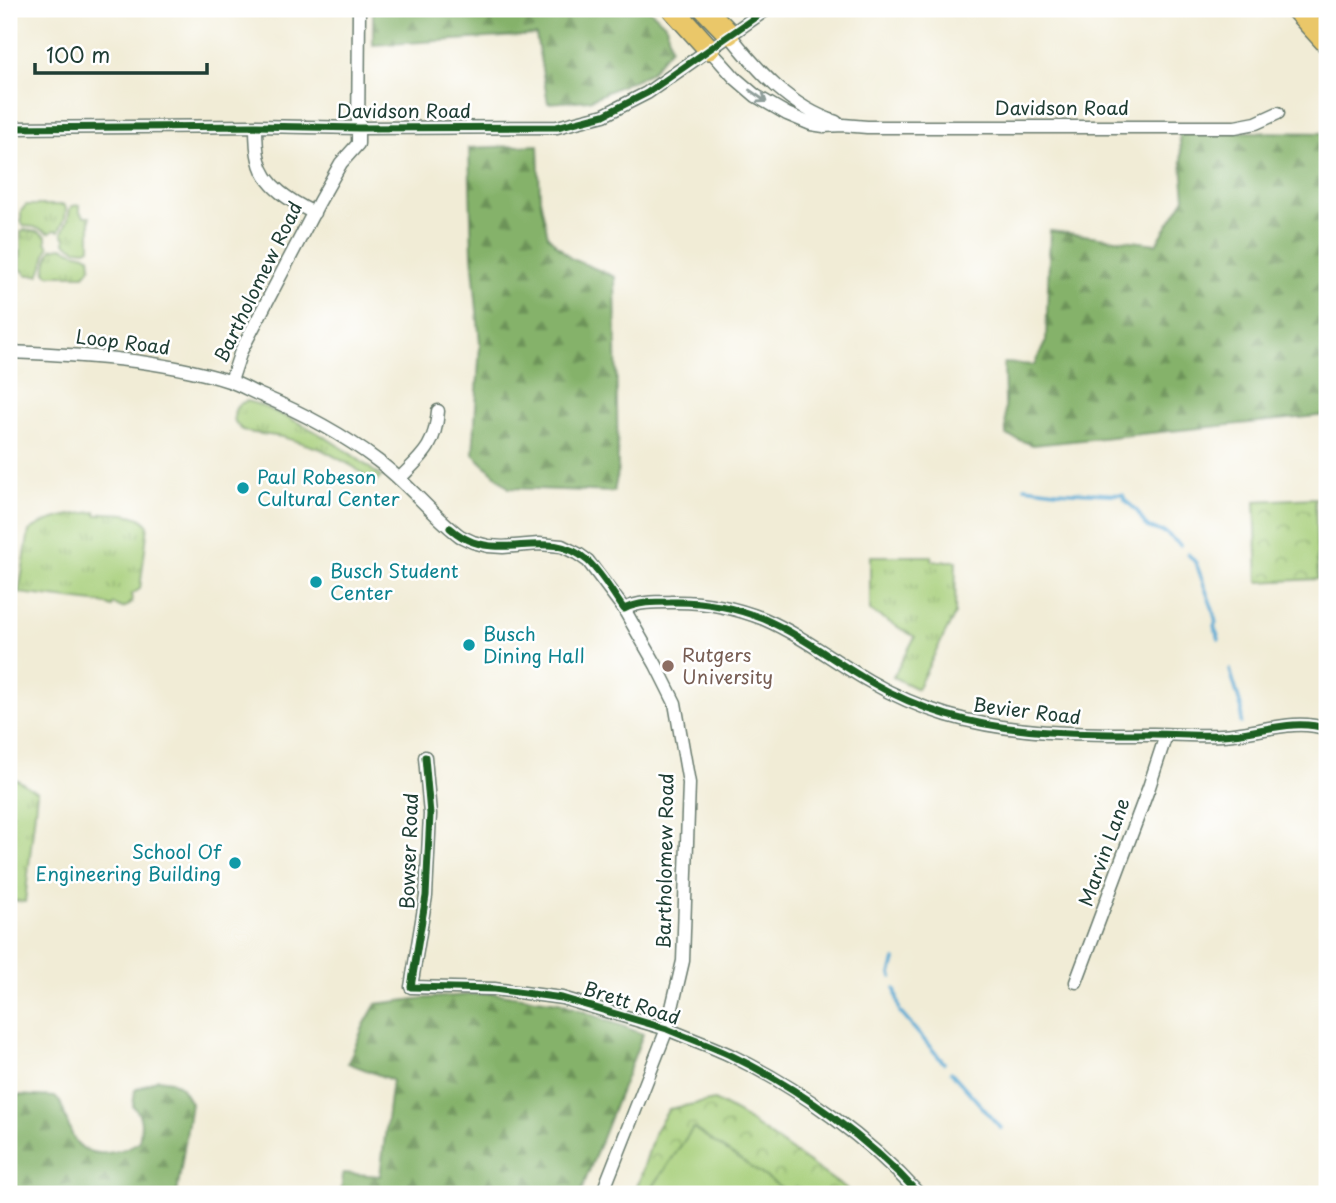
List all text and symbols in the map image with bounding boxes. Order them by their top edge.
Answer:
scale bar [35,32,206,76]
text: 100 m [46,38,110,70]
one-way arrow [748,89,767,103]
street label: Davidson Road [995,93,1129,121]
street label: Davidson Road [337,96,471,124]
street label: Bartholomew Road [206,196,308,367]
street label: Loop Road [74,321,172,361]
place label: Paul Robeson Cultural Center [257,462,400,512]
marker: Paul Robeson Cultural Center [235,480,251,496]
place label: Busch Student Center [330,556,459,606]
marker: Busch Student Center [308,574,324,590]
place label: Busch Dining Hall [483,619,585,669]
marker: Busch Dining Hall [461,637,477,653]
place label: Rutgers University [682,640,773,690]
marker: Rutgers University [660,658,676,674]
street label: Bevier Road [971,689,1083,731]
street label: Bartholomew Road [648,773,680,949]
street label: Bowser Road [392,792,424,910]
street label: Marvin Lane [1070,794,1136,910]
place label: School Of Engineering Building [36,837,222,887]
marker: School Of Engineering Building [227,855,243,871]
street label: Brett Road [580,973,684,1031]

